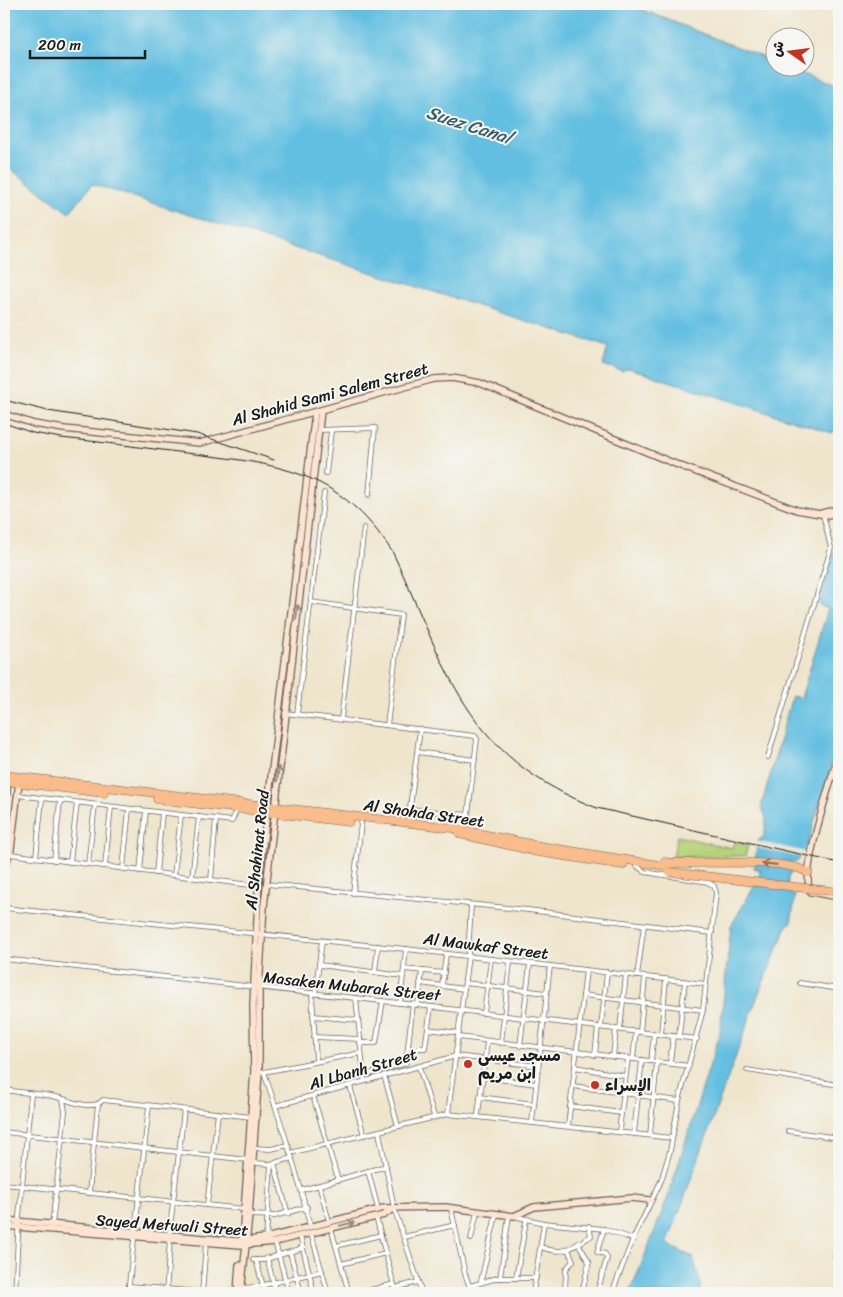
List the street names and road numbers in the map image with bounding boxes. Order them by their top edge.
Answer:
street label: Al Shahid Sami Salem Street [228,354,431,434]
street label: Al Shahinat Road [236,787,278,912]
street label: Al Shohda Street [361,790,486,836]
street label: Al Mawkaf Street [421,924,550,968]
street label: Masaken Mubarak Street [262,962,442,1010]
street label: Al Lbanh Street [304,1040,421,1099]
street label: Sayed Metwali Street [95,1205,249,1245]

